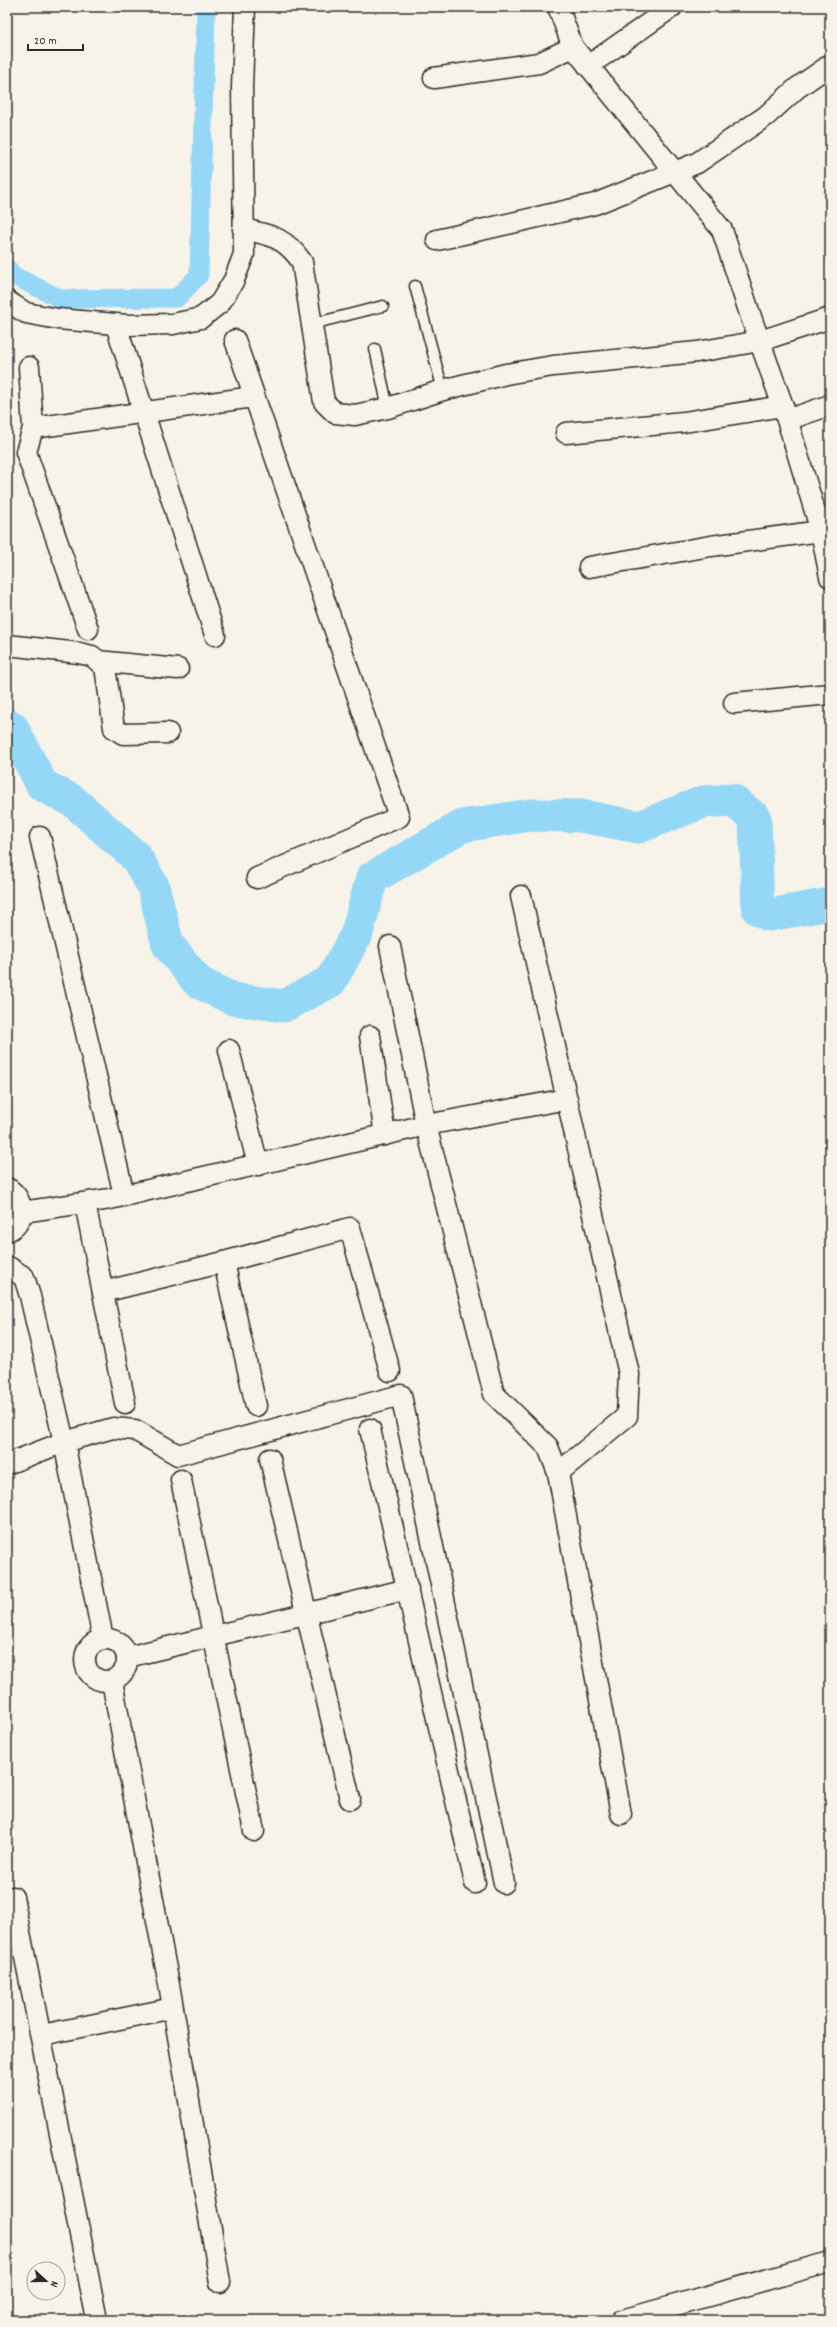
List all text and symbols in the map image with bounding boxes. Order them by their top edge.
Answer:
scale bar [28,26,83,52]
text: 20 m [34,33,57,50]
north arrow [26,2261,66,2301]
text: N [45,2278,62,2290]

